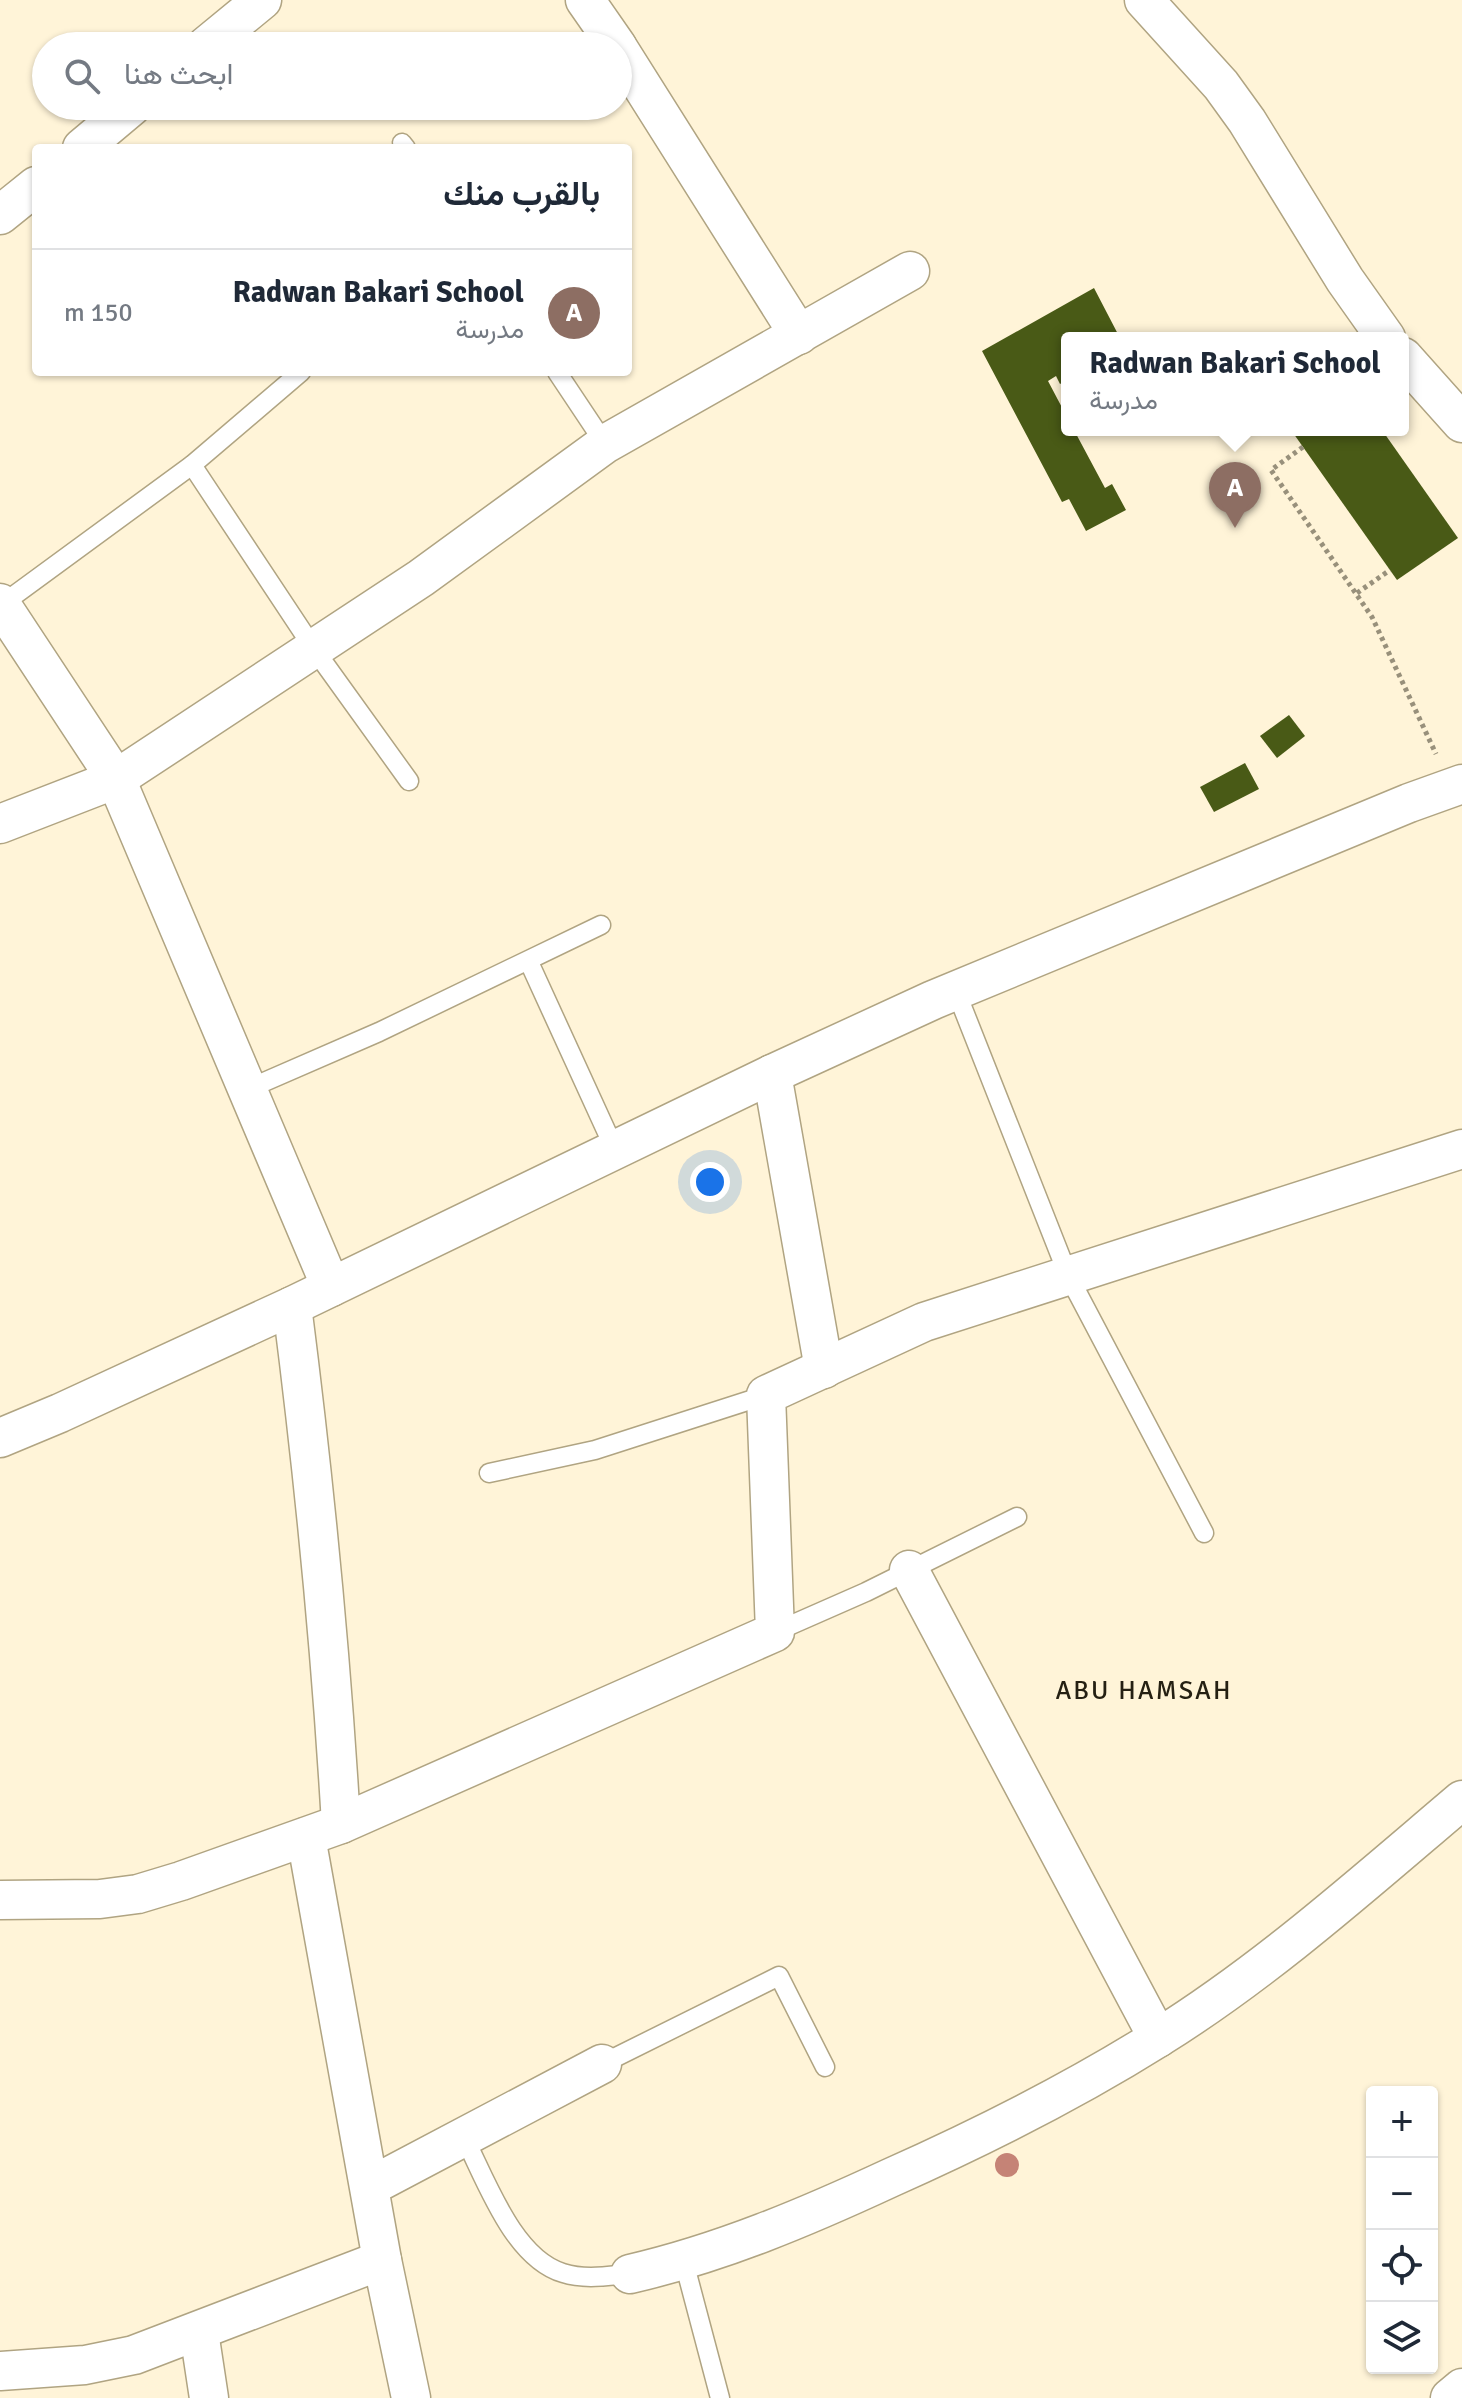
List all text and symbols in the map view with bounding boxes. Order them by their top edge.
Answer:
search box [32,32,632,120]
icon: search [60,54,104,98]
text: ابحث هنا [124,56,234,93]
text: بالقرب منك [443,173,600,215]
text: Radwan Bakari School [233,274,524,311]
text: 150 m [64,297,133,329]
text: A [566,297,582,329]
text: مدرسة [455,314,524,346]
popup [1061,332,1409,436]
text: Radwan Bakari School [1089,345,1381,382]
text: مدرسة [1089,385,1158,417]
pin: A [1209,462,1261,528]
your location [690,1162,730,1202]
district label: ABU HAMSAH [1055,1675,1233,1707]
map controls [1366,2086,1438,2374]
button: + [1366,2086,1438,2158]
button: − [1366,2158,1438,2230]
button: locate [1366,2230,1438,2302]
button: layers [1366,2302,1438,2374]

